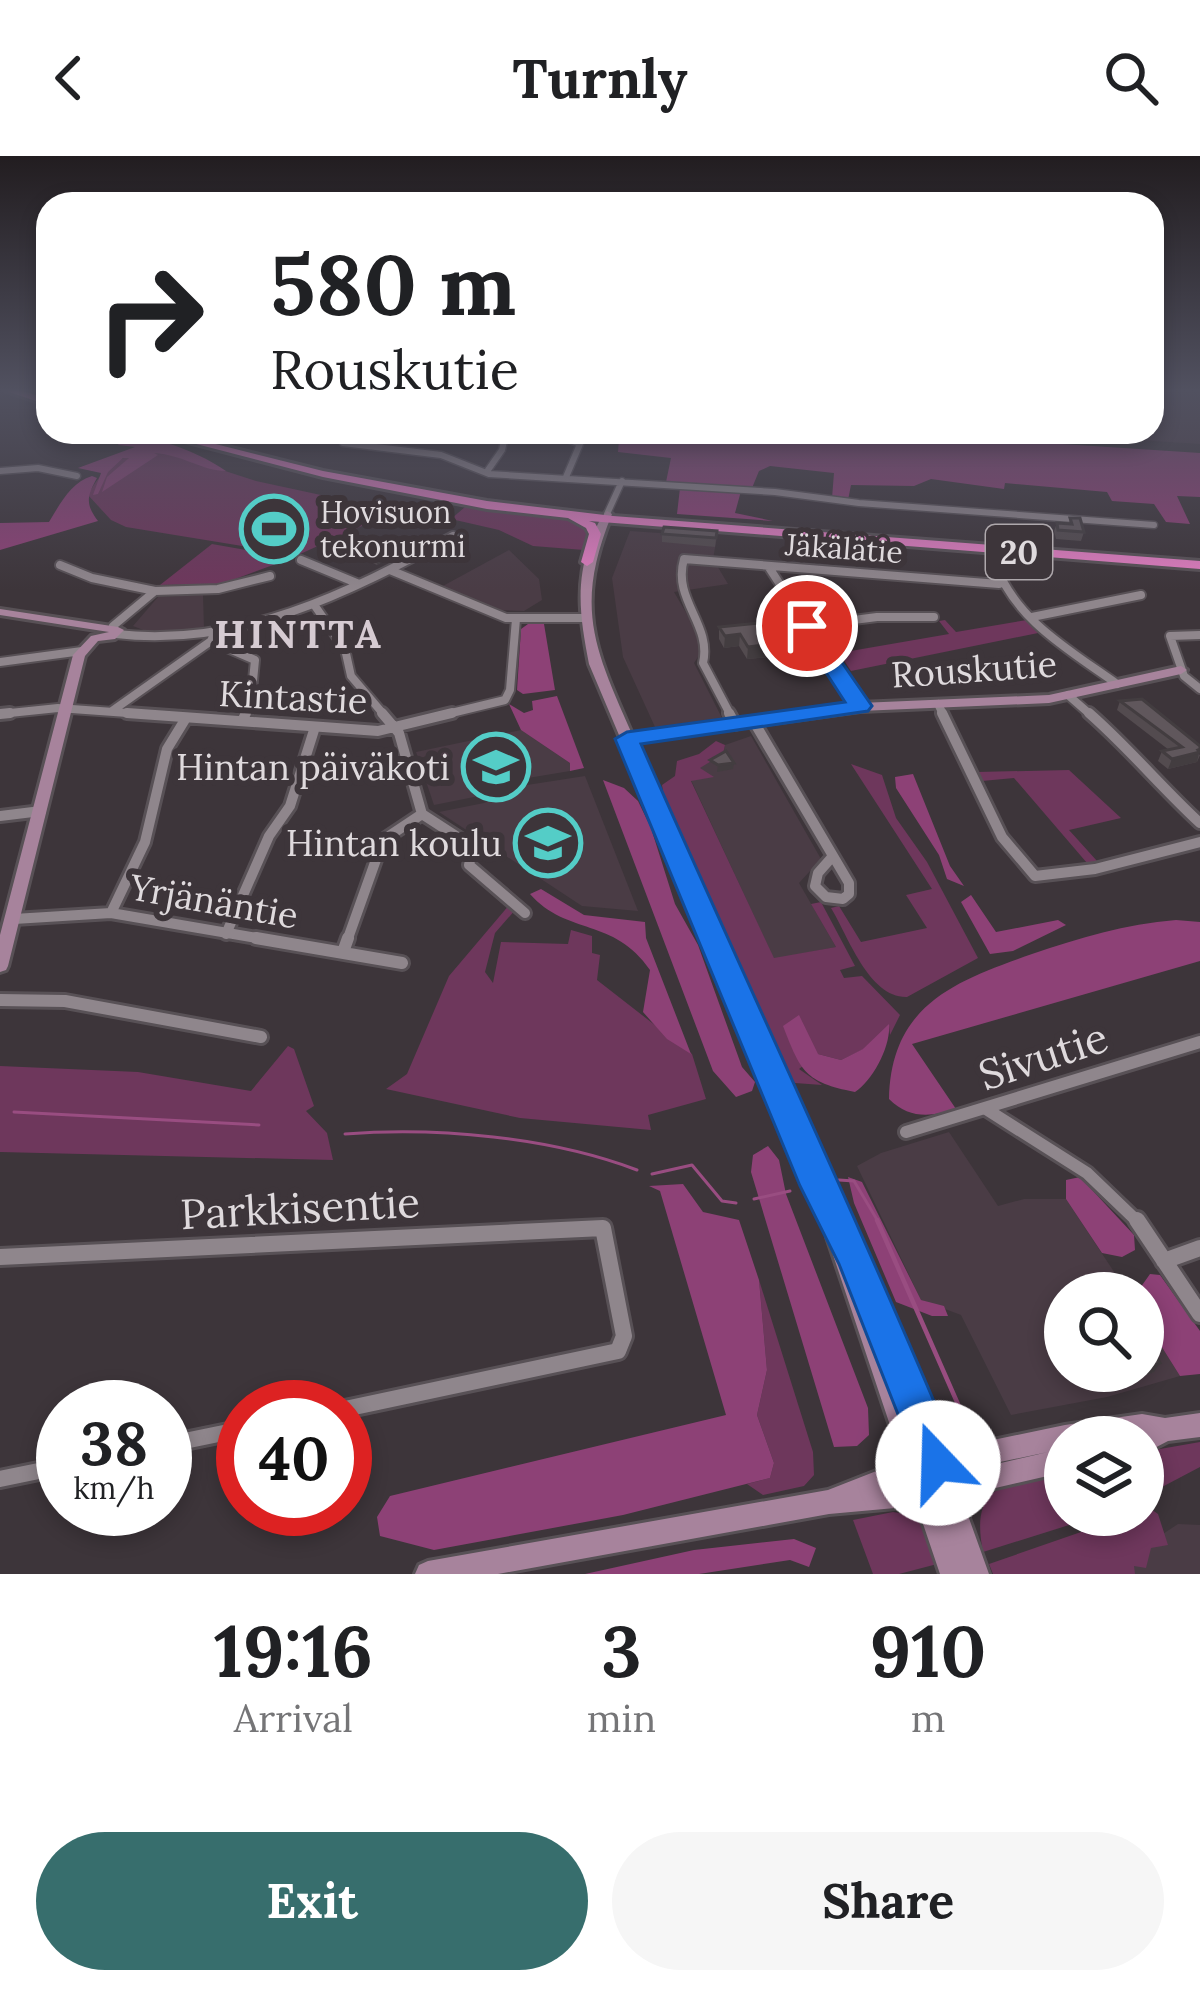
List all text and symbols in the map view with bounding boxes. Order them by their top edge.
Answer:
text: Turnly [512,44,688,113]
icon: back [36,45,102,111]
icon: search [1098,45,1164,111]
text: 580 m [270,230,516,338]
icon: right [72,240,228,396]
text: Rouskutie [270,335,519,404]
place label: Hovisuon tekonurmi [320,493,466,565]
sports icon: Hovisuon tekonurmi [239,494,309,564]
street label: Jäkälätie [783,525,904,571]
road number: 20 [986,525,1052,579]
pin [756,575,858,677]
icon: arrive [774,593,840,659]
district label: HINTTA [214,609,384,659]
street label: Rouskutie [890,640,1058,698]
street label: Kintastie [217,670,369,724]
school or university icon: Hintan päiväkoti [461,732,531,802]
place label: Hintan päiväkoti [176,744,450,790]
school or university icon: Hintan koulu [513,808,583,878]
place label: Hintan koulu [286,820,502,866]
street label: Yrjänäntie [125,863,302,938]
street label: Sivutie [972,1010,1114,1102]
street label: Parkkisentie [179,1175,421,1241]
map controls [1044,1272,1164,1536]
button: search [1044,1272,1164,1392]
speed limit sign: 40 [216,1380,372,1536]
position arrow [875,1400,1001,1526]
text: 38 [80,1405,148,1481]
button: layers [1044,1416,1164,1536]
text: km/h [73,1469,155,1507]
text: 19:16 [214,1605,373,1697]
text: 3 [601,1605,642,1697]
text: 910 [870,1605,986,1697]
text: Arrival [234,1693,353,1743]
text: min [587,1693,656,1743]
text: m [911,1693,946,1743]
button: Exit [36,1832,588,1970]
button: Share [612,1832,1164,1970]

